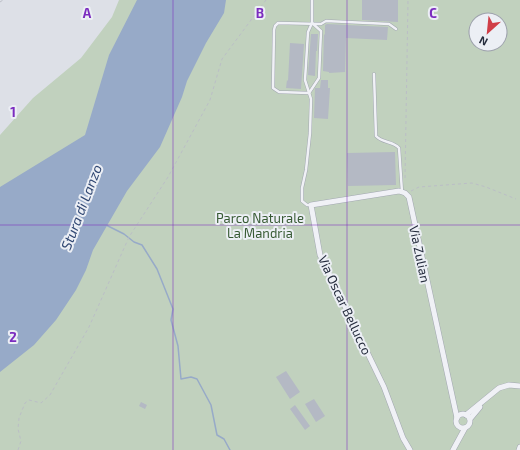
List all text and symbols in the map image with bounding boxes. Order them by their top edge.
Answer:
text: A [83,5,92,21]
text: B [256,5,264,21]
text: C [429,5,437,21]
north arrow [468,12,508,52]
text: N [477,34,490,49]
text: 1 [10,104,16,120]
water label: Stura di Lanzo [57,162,105,252]
park label: Parco Naturale La Mandria [216,210,304,241]
street label: Via Zulian [406,224,434,284]
street label: Via Oscar Bellucco [315,253,375,357]
text: 2 [9,329,17,345]

